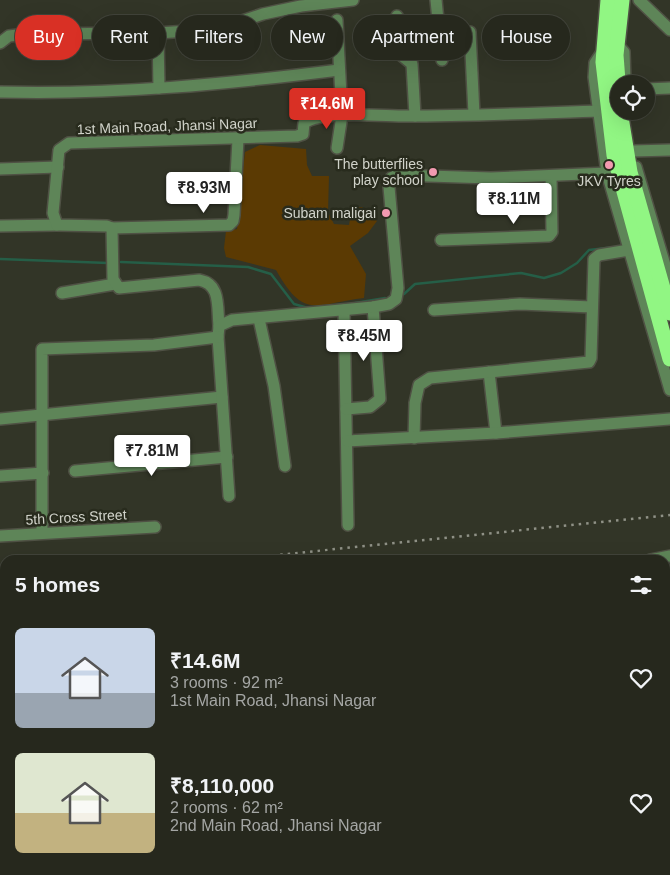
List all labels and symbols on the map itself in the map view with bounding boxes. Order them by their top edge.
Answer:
pin: ₹14.6M [286,88,368,130]
street label: 1st Main Road, Jhansi Nagar [77,115,258,137]
place label: The butterflies play school [334,156,423,188]
marker: JKV Tyres [603,159,615,171]
marker: The butterflies play school [427,166,439,178]
pin: ₹8.93M [163,172,245,214]
place label: JKV Tyres [577,173,641,189]
pin: ₹8.11M [473,182,555,225]
place label: Subam maligai [283,205,376,221]
marker: Subam maligai [380,207,392,219]
pin: ₹8.45M [323,320,405,362]
pin: ₹7.81M [111,434,193,477]
street label: 5th Cross Street [25,506,127,528]

